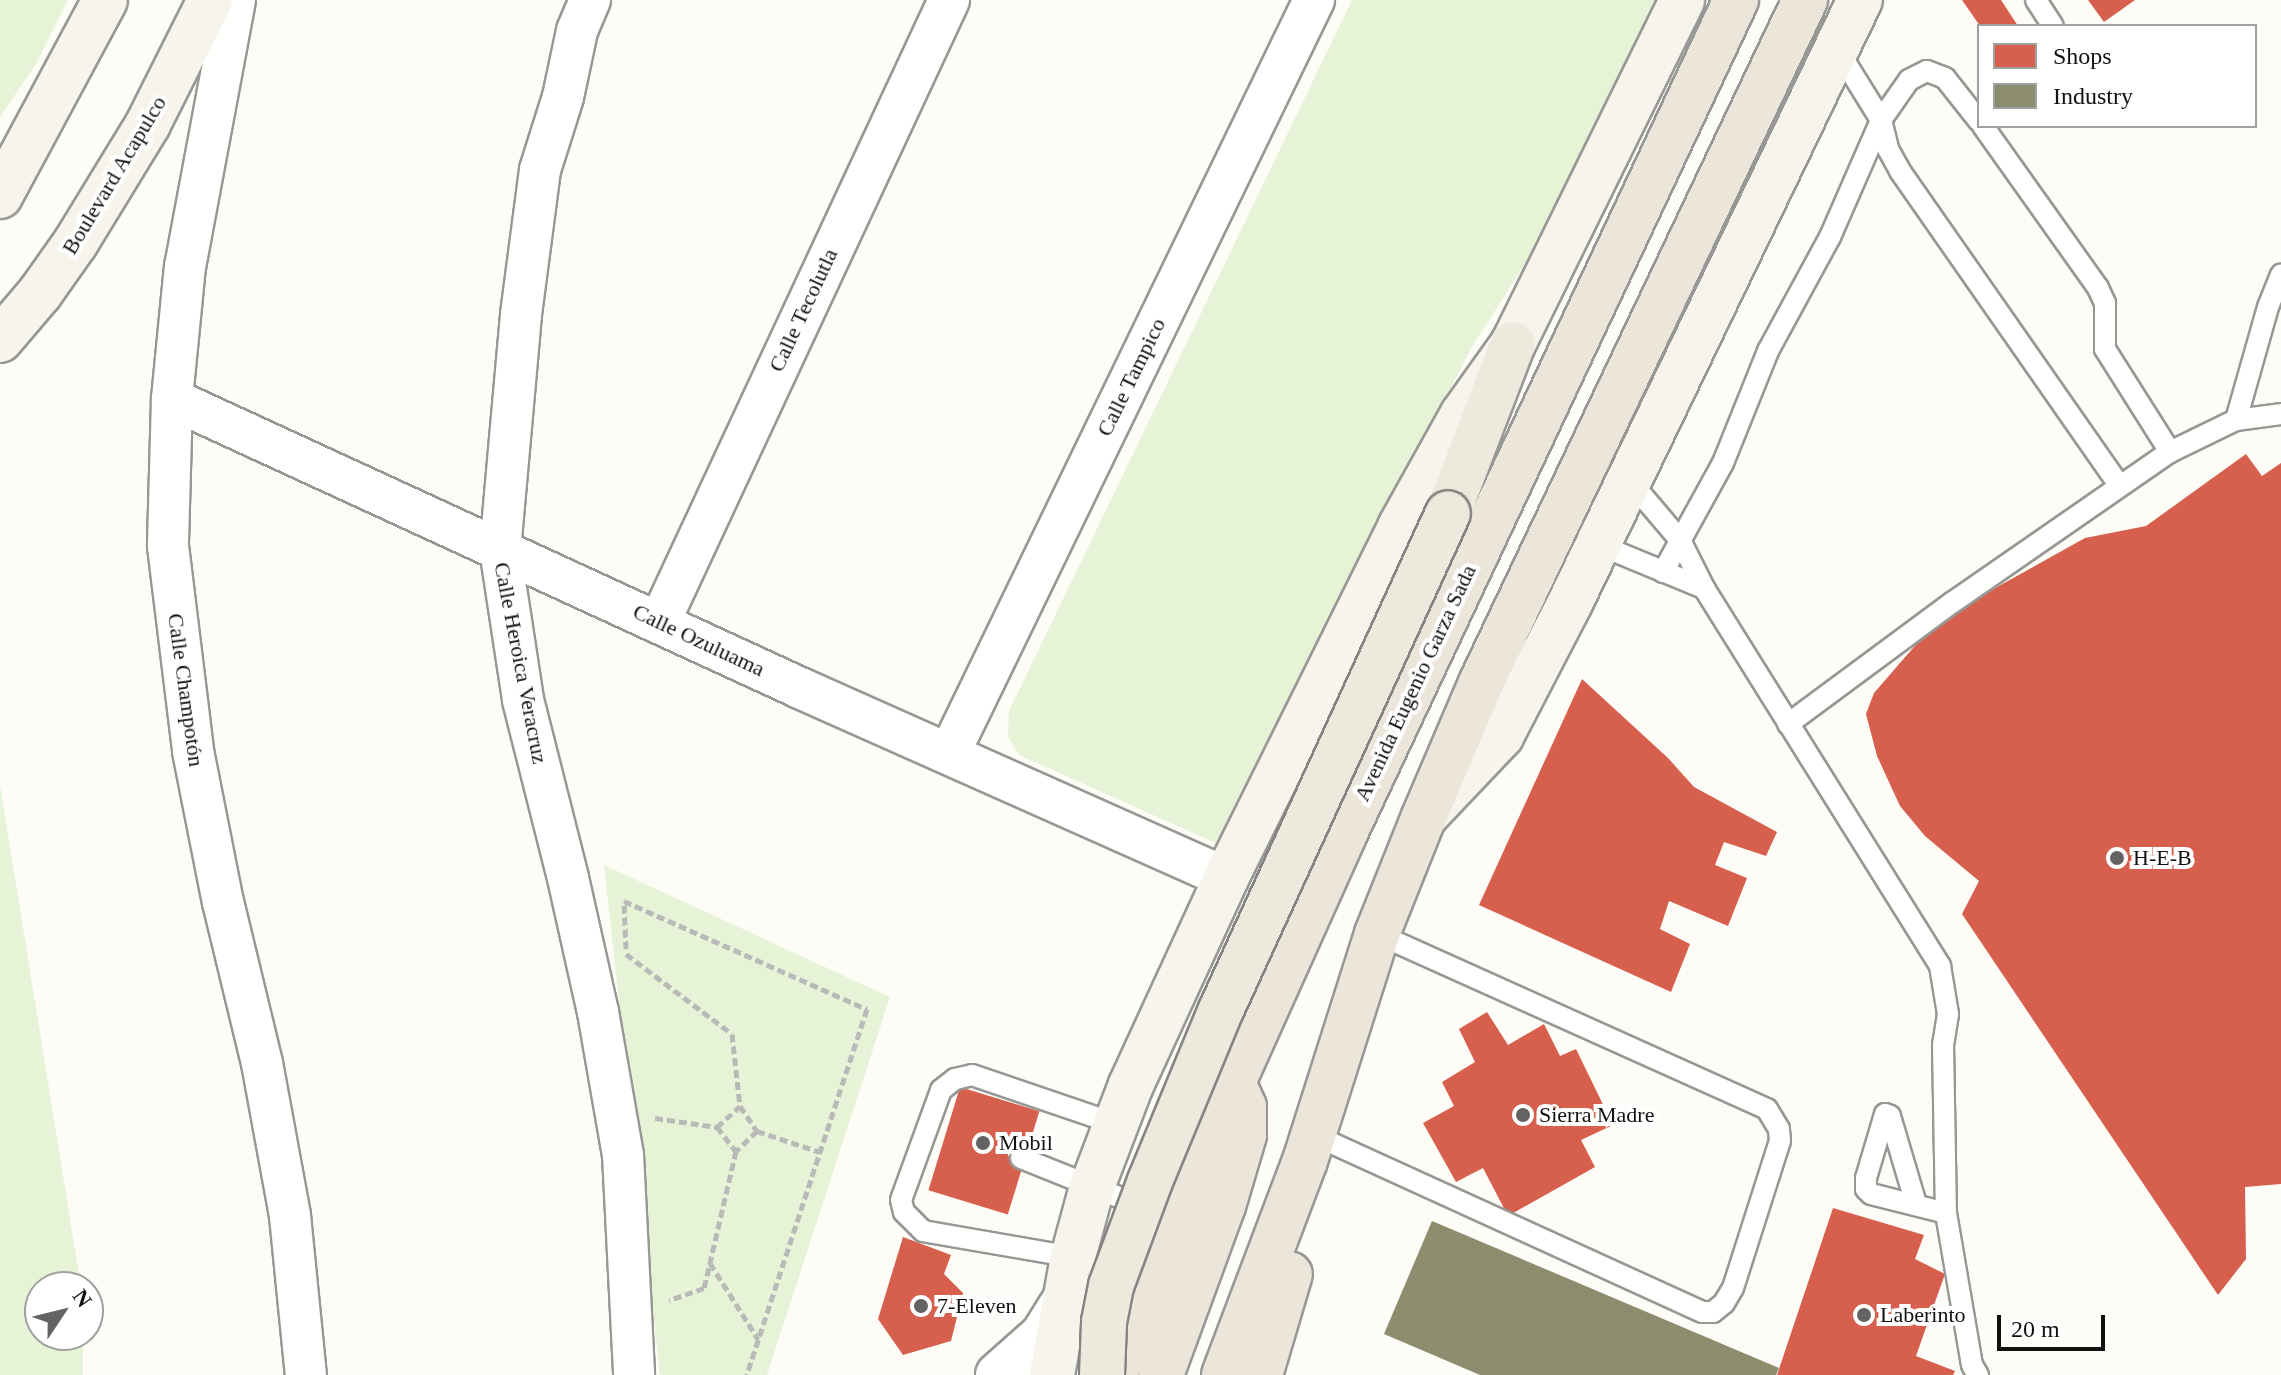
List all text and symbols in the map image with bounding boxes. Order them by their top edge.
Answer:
legend [1977,24,2257,128]
text: Shops [2053,43,2112,69]
text: Industry [2053,83,2133,109]
street label: Boulevard Acapulco [56,90,172,260]
street label: Calle Tecolutla [763,244,843,376]
street label: Calle Tampico [1091,313,1171,441]
street label: Calle Heroica Veracruz [488,560,554,766]
street label: Avenida Eugenio Garza Sada [1349,561,1481,805]
street label: Calle Ozuluama [629,598,769,682]
street label: Calle Champotón [162,612,210,768]
place label: H-E-B [2133,845,2192,871]
marker: H-E-B [2108,849,2126,867]
place label: Sierra Madre [1539,1102,1654,1128]
marker: Sierra Madre [1514,1106,1532,1124]
place label: Mobil [999,1130,1053,1156]
marker: Mobil [974,1134,992,1152]
north arrow [24,1271,104,1351]
text: N [68,1284,97,1312]
place label: 7-Eleven [937,1293,1016,1319]
marker: 7-Eleven [912,1297,930,1315]
scale bar [2001,1299,2109,1349]
place label: Laberinto [1880,1302,1966,1328]
marker: Laberinto [1855,1306,1873,1324]
text: 20 m [2011,1316,2060,1342]

